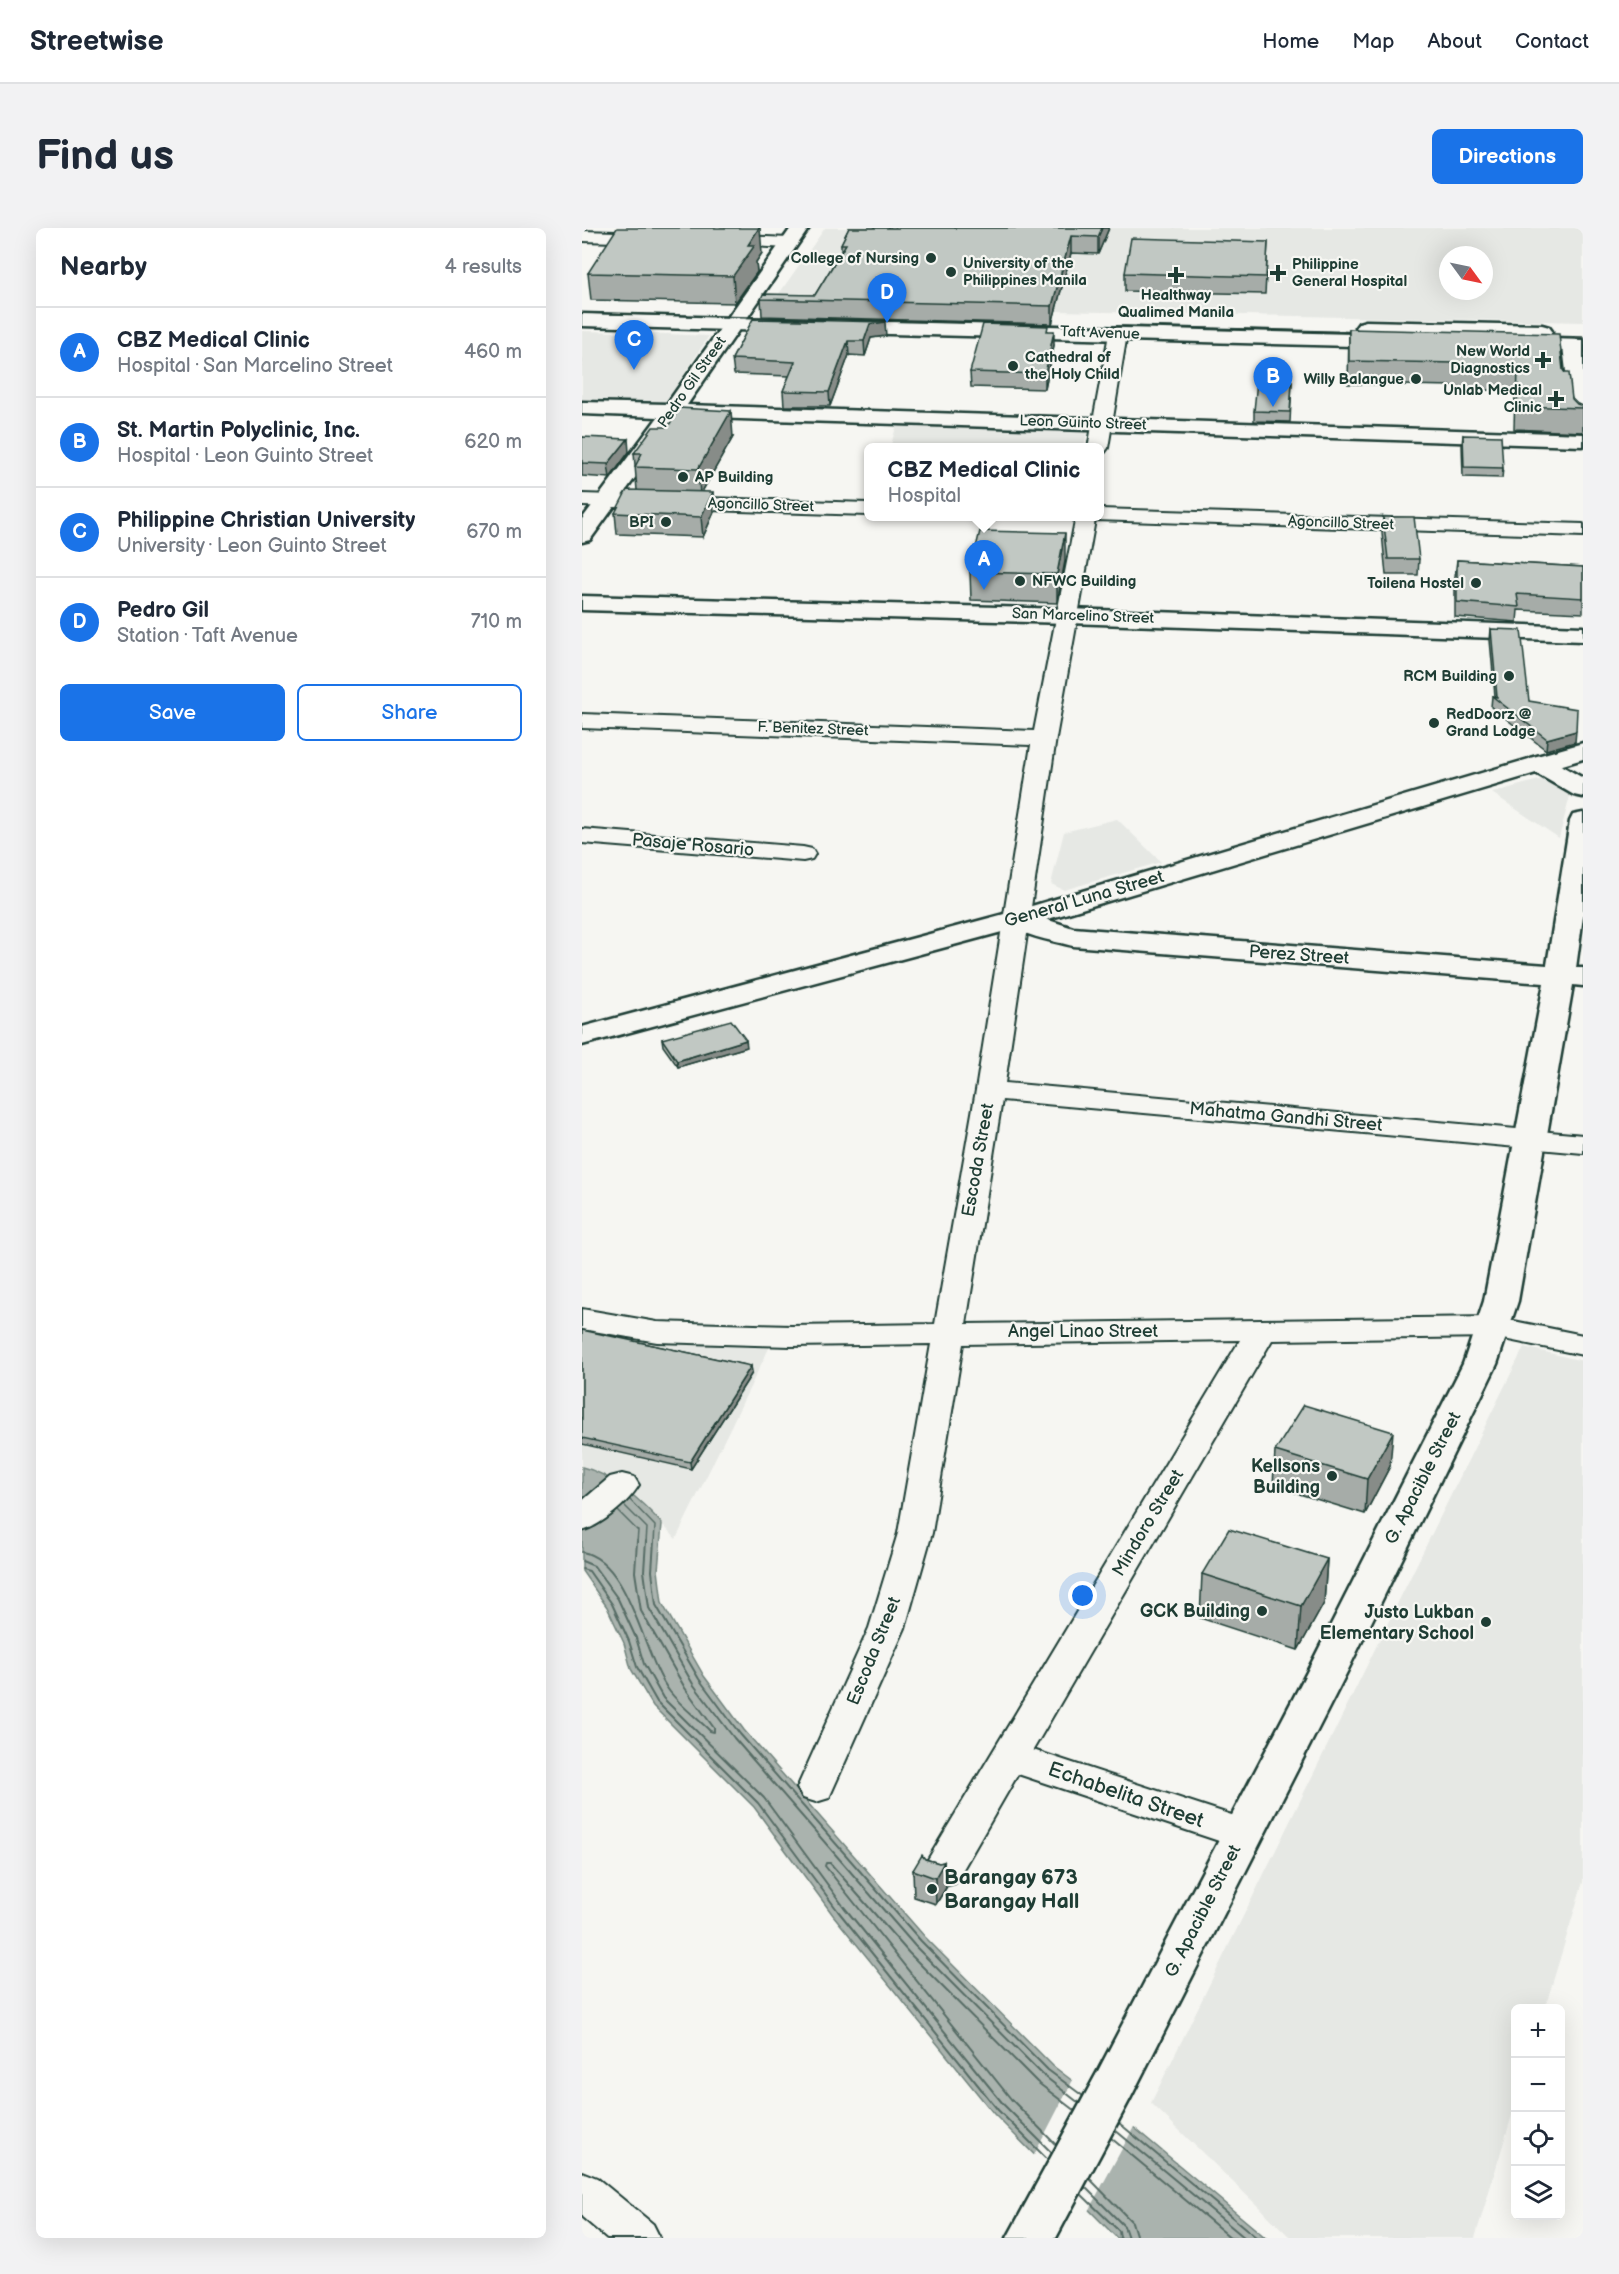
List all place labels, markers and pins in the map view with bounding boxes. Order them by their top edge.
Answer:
place label: College of Nursing [791,249,919,268]
marker: College of Nursing [924,251,938,265]
place label: University of the Philippines Manila [963,254,1087,290]
place label: Philippine General Hospital [1292,255,1407,291]
marker: Philippine General Hospital [1269,264,1287,282]
marker: University of the Philippines Manila [944,265,958,279]
marker: Healthway Qualimed Manila [1167,266,1185,284]
pin: D [868,274,906,323]
place label: Healthway Qualimed Manila [1118,286,1234,322]
pin: C [614,320,654,370]
place label: New World Diagnostics [1450,342,1530,378]
place label: Cathedral of the Holy Child [1024,348,1120,384]
marker: New World Diagnostics [1534,351,1552,369]
pin: B [1254,358,1292,407]
marker: Cathedral of the Holy Child [1006,359,1020,373]
place label: Willy Balangue [1304,370,1404,389]
marker: Willy Balangue [1409,372,1423,386]
place label: Unlab Medical Clinic [1443,381,1542,417]
marker: Unlab Medical Clinic [1547,390,1565,408]
place label: AP Building [694,468,773,487]
marker: AP Building [676,470,690,484]
place label: BPI [629,513,654,532]
marker: BPI [659,515,673,529]
pin: A [964,540,1004,590]
place label: NFWC Building [1032,572,1136,591]
marker: NFWC Building [1013,574,1027,588]
place label: Toilena Hostel [1367,574,1464,593]
marker: Toilena Hostel [1469,576,1483,590]
place label: RCM Building [1403,667,1497,686]
marker: RCM Building [1502,669,1516,683]
place label: RedDoorz @ Grand Lodge [1446,705,1536,741]
marker: RedDoorz @ Grand Lodge [1427,716,1441,730]
place label: Kellsons Building [1251,1456,1320,1498]
marker: Kellsons Building [1325,1469,1339,1483]
place label: GCK Building [1140,1601,1250,1622]
place label: Justo Lukban Elementary School [1320,1602,1474,1644]
marker: GCK Building [1255,1604,1269,1618]
marker: Justo Lukban Elementary School [1479,1615,1493,1629]
place label: Barangay 673 Barangay Hall [944,1865,1079,1914]
marker: Barangay 673 Barangay Hall [925,1882,939,1896]

